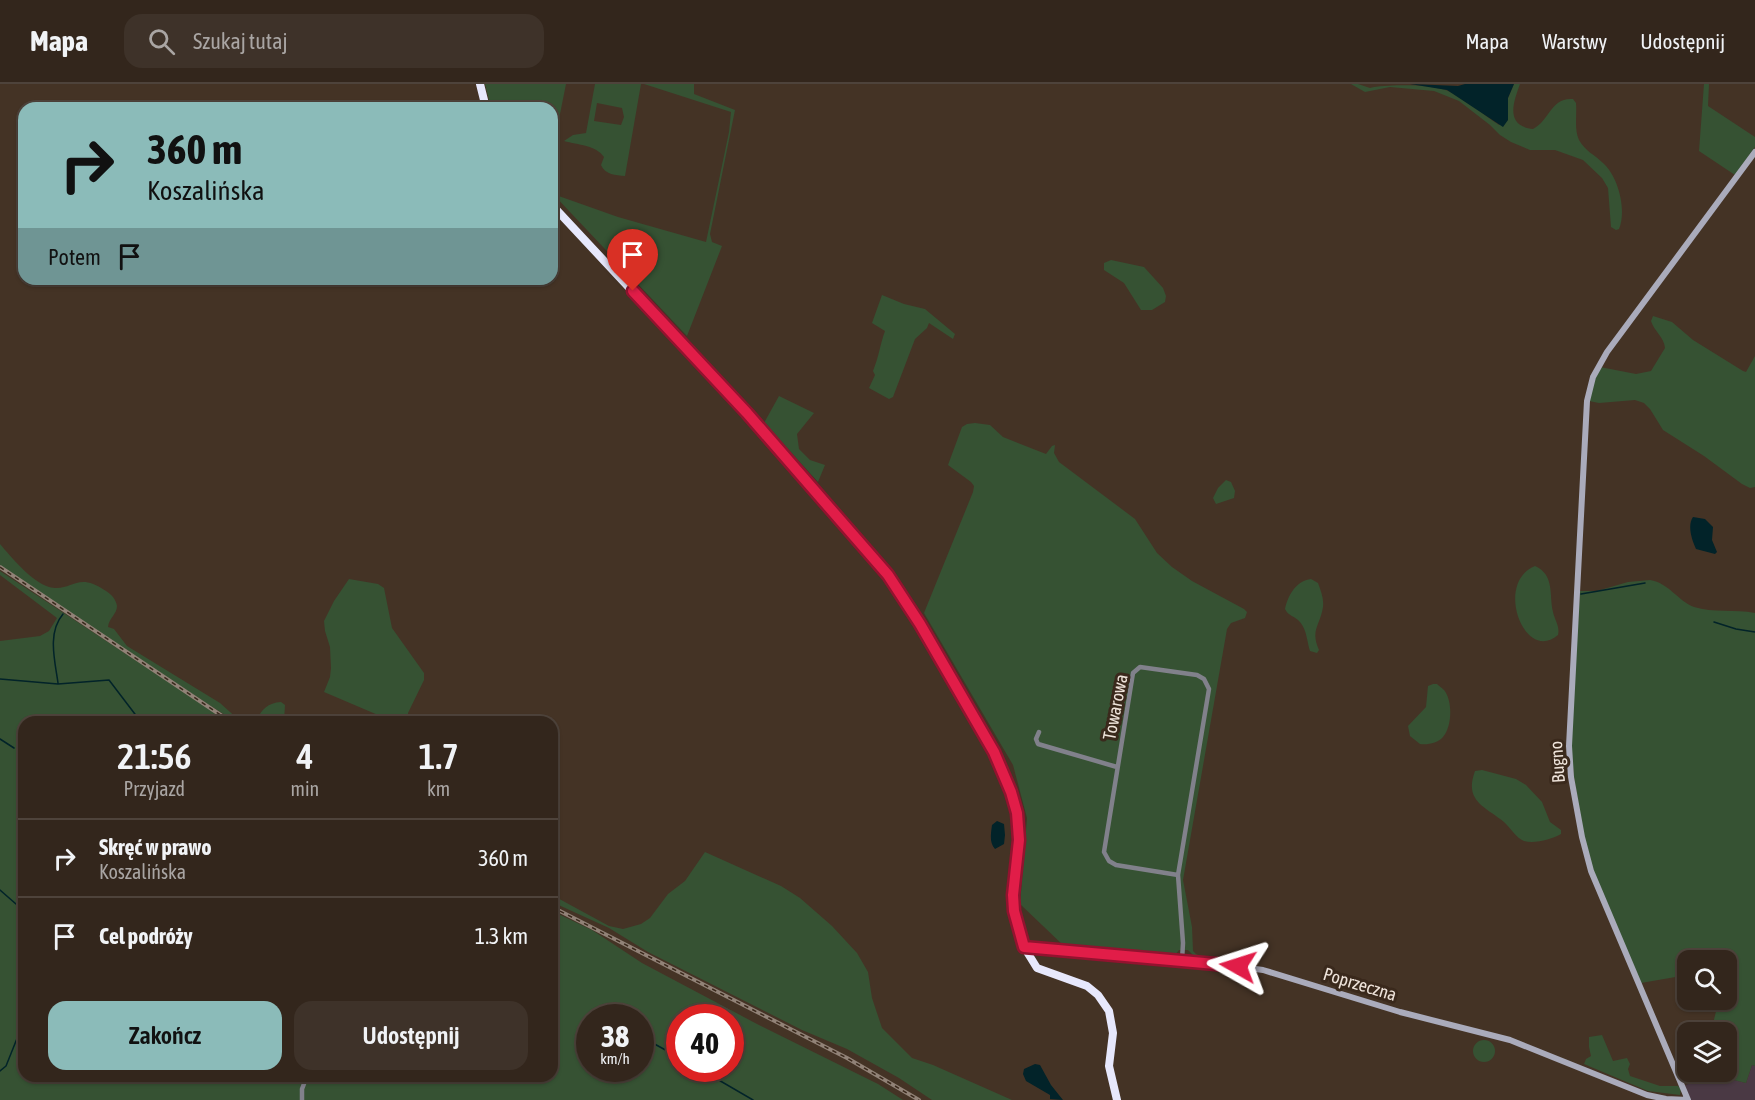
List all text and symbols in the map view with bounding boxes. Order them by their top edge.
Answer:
search box [124,14,544,68]
text: Mapa [30,25,88,57]
icon: search [145,25,178,58]
text: Szukaj tutaj [193,28,287,54]
text: Mapa [1465,29,1509,53]
text: Warstwy [1542,29,1607,53]
text: Udostępnij [1640,29,1725,53]
text: 360 m [147,125,242,173]
icon: right [48,126,126,204]
text: Koszalińska [147,175,265,206]
pin [607,229,658,291]
icon: arrive [616,238,649,271]
icon: arrive [113,240,146,273]
text: Potem [48,244,101,270]
street label: Towarowa [1098,672,1132,742]
text: 21:56 [117,735,191,777]
text: 4 [296,735,313,777]
text: 1.7 [419,735,459,777]
street label: Bugno [1545,740,1569,784]
text: Przyjazd [124,777,185,800]
text: min [291,777,319,800]
text: km [427,777,450,800]
text: Skręć w prawo [99,834,212,860]
icon: right [48,842,81,875]
text: 360 m [478,845,528,871]
text: Koszalińska [99,860,186,883]
icon: arrive [48,920,81,953]
text: Cel podróży [99,923,193,949]
text: 1.3 km [475,923,528,949]
position arrow [1206,934,1270,998]
map controls [1677,950,1737,1082]
button: search [1677,950,1737,1010]
street label: Poprzeczna [1321,963,1399,1005]
button: Zakończ [48,1001,282,1070]
button: Udostępnij [294,1001,528,1070]
speed limit sign: 40 [666,1004,744,1082]
text: 38 [601,1019,629,1053]
button: layers [1677,1022,1737,1082]
text: km/h [600,1050,630,1067]

